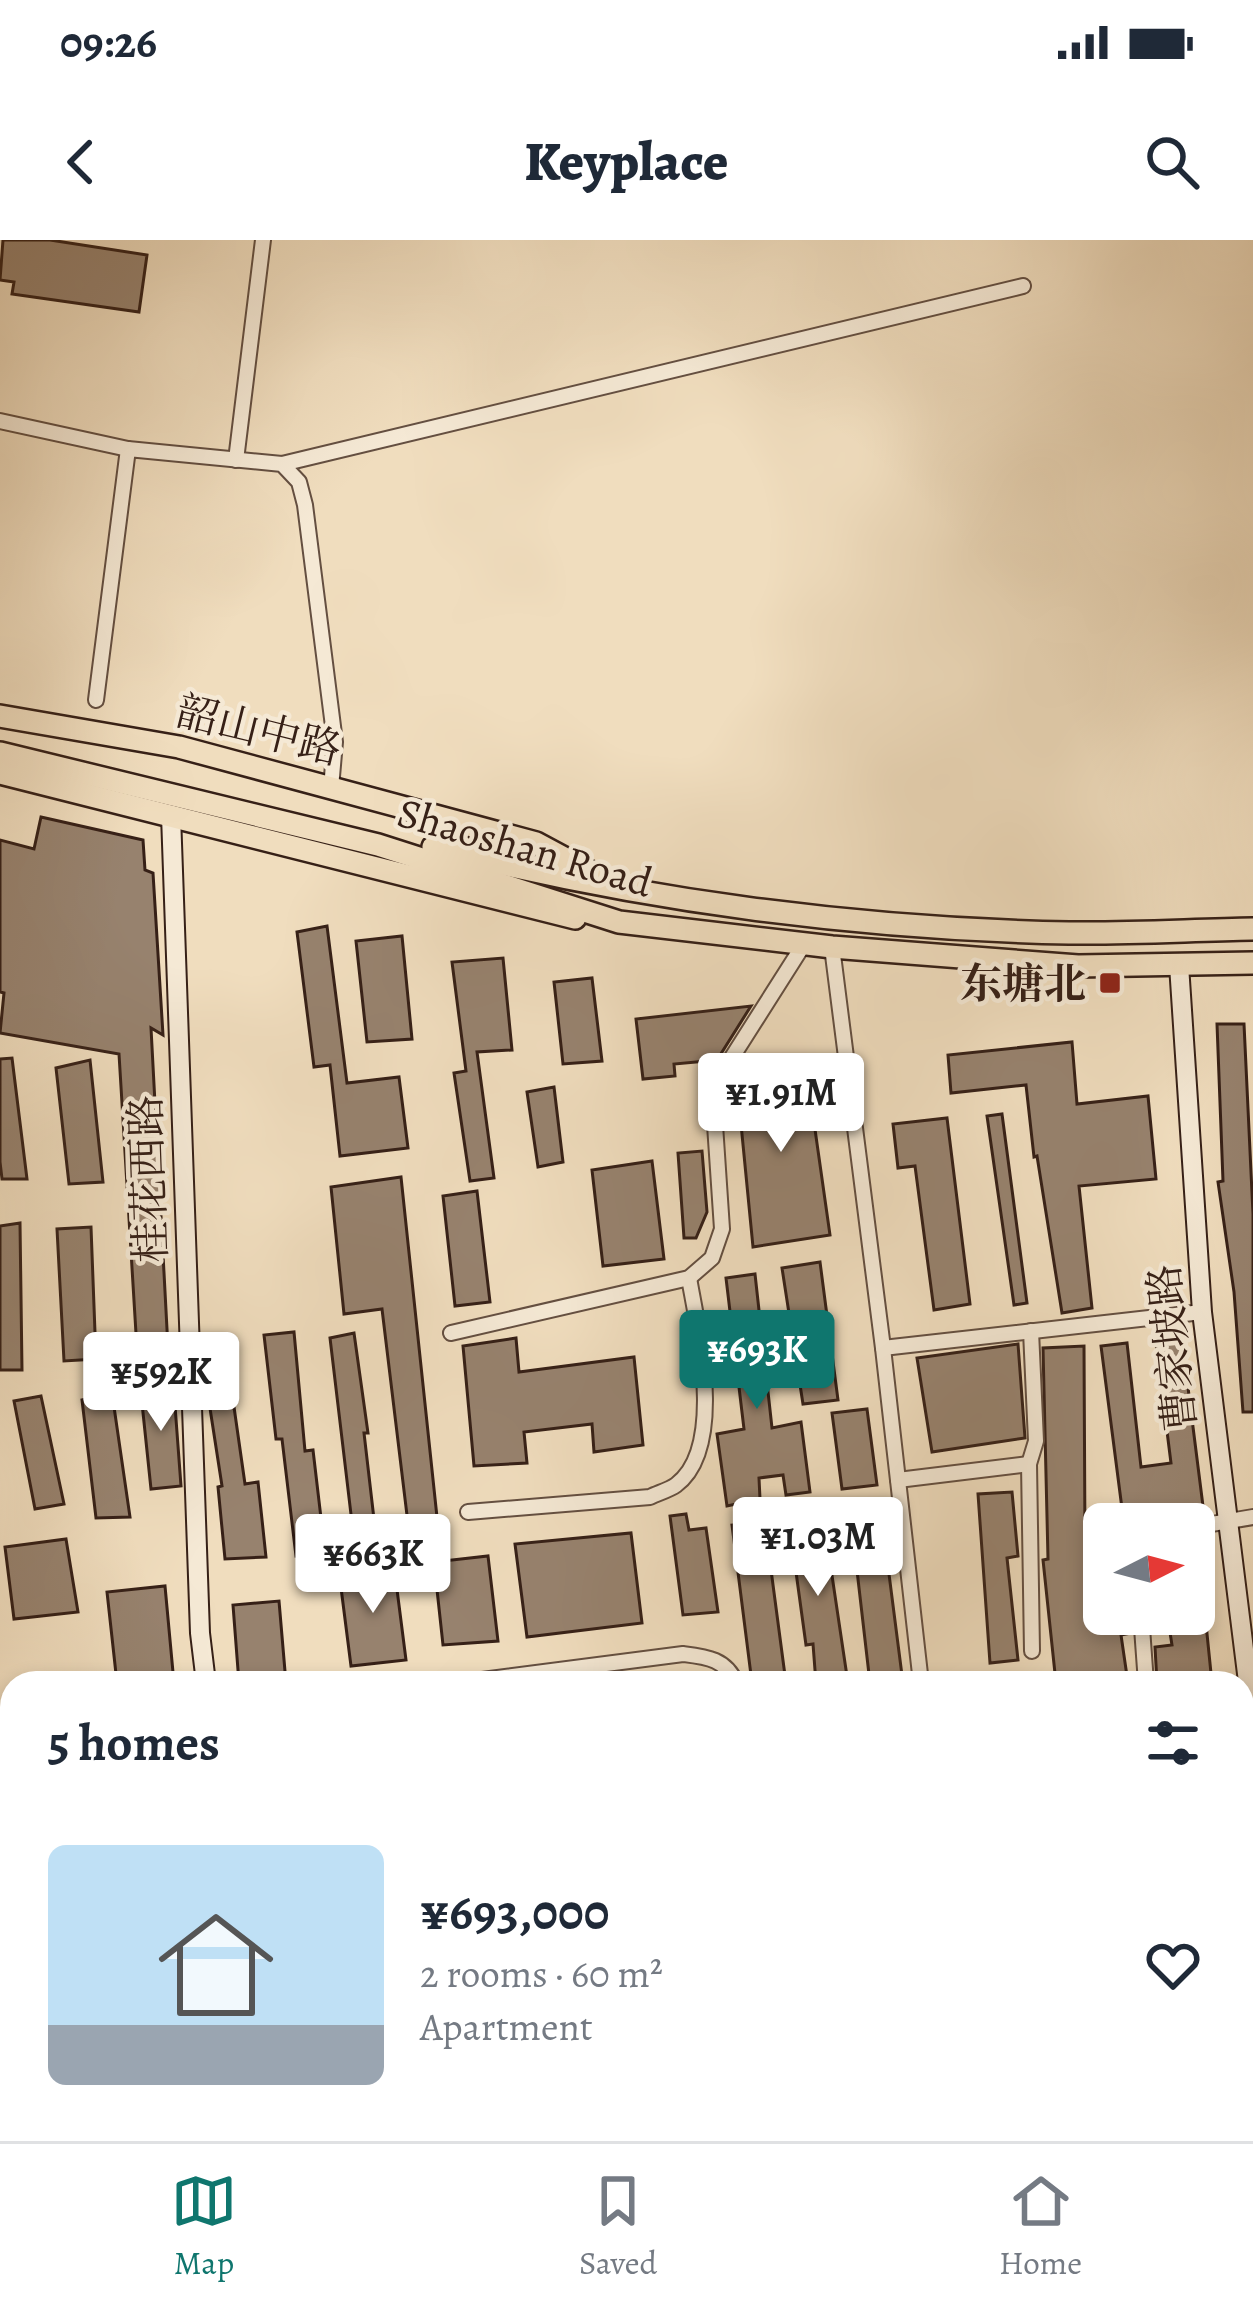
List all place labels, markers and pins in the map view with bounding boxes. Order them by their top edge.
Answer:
place label: 东塘北 [960,955,1086,1012]
marker: 东塘北 [1097,970,1123,996]
pin: ¥1.91M [683,1053,879,1155]
pin: ¥693K [673,1310,841,1412]
pin: ¥592K [77,1332,245,1434]
pin: ¥1.03M [720,1497,916,1599]
pin: ¥663K [289,1514,457,1616]

